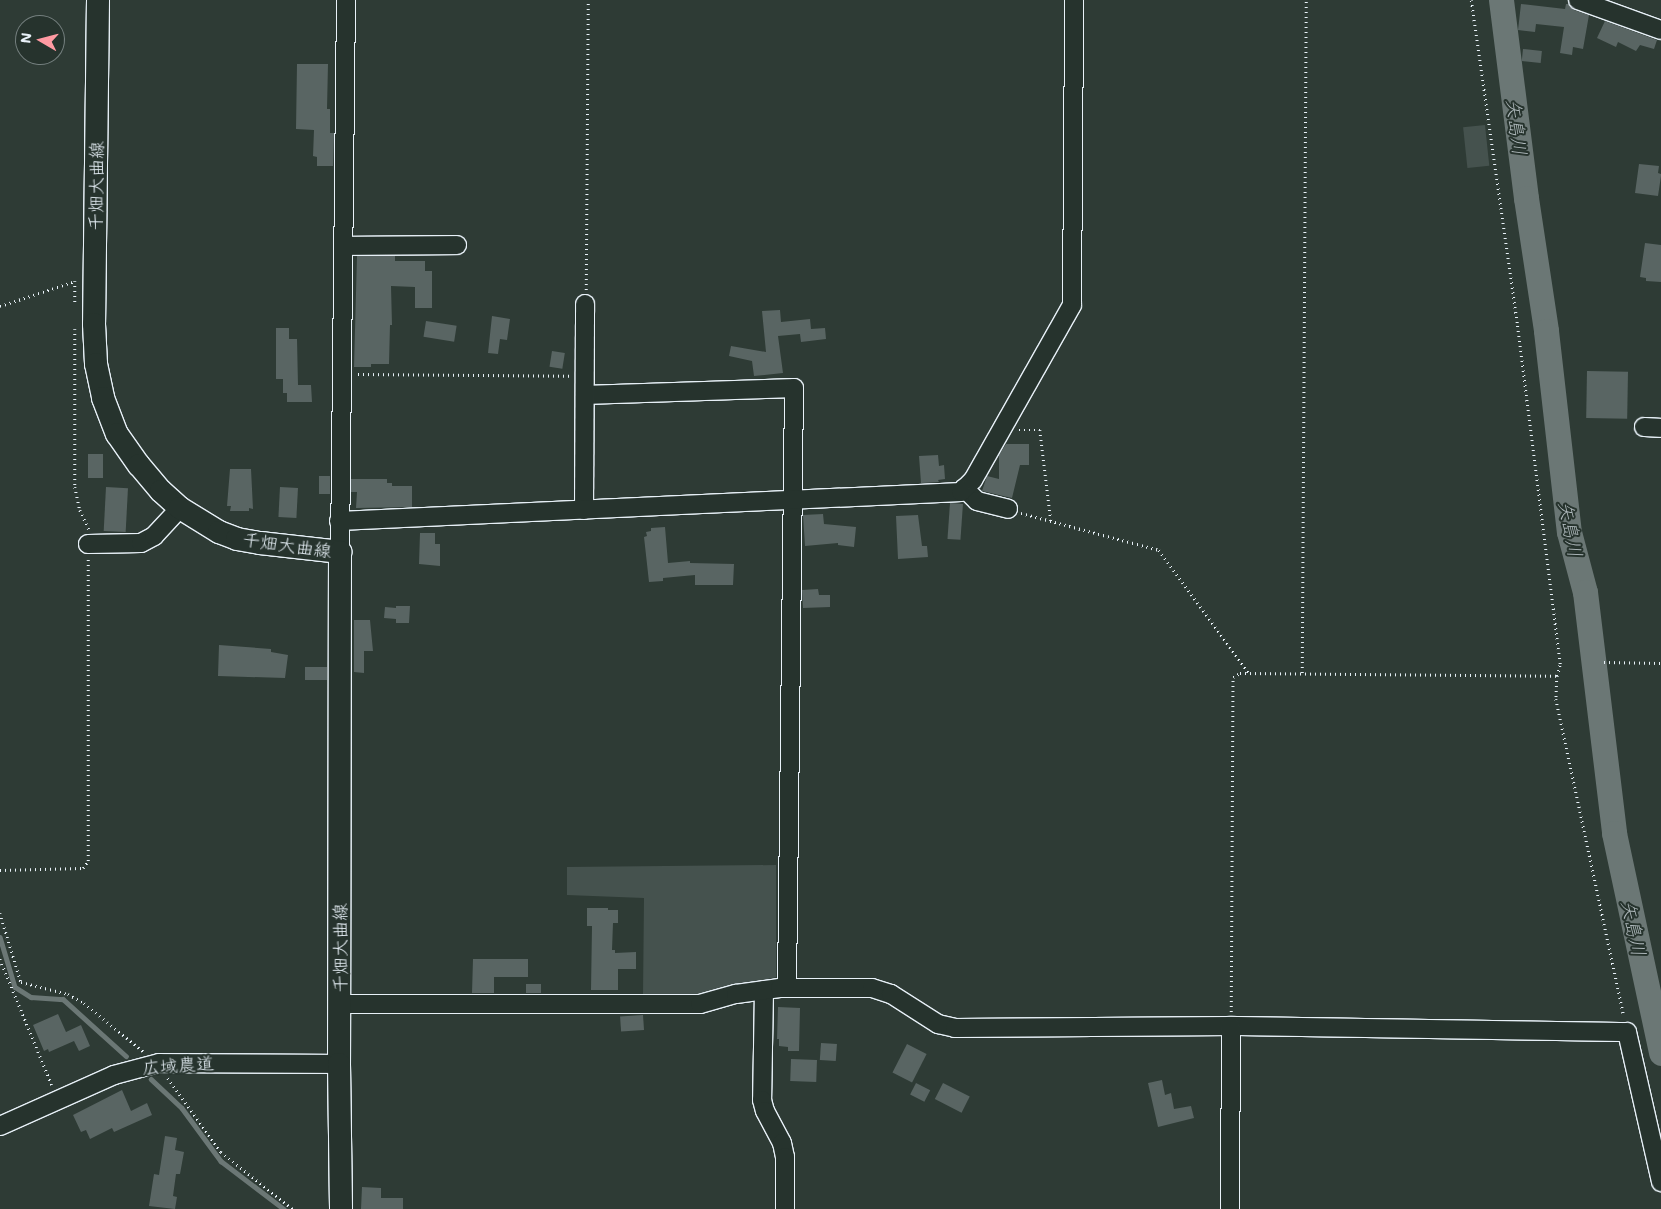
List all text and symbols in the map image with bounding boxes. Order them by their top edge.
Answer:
north arrow [15,15,65,65]
text: N [15,31,36,45]
water label: 矢島川 [1502,97,1532,157]
street label: 千畑大曲線 [84,141,108,231]
water label: 矢島川 [1554,499,1588,559]
street label: 千畑大曲線 [241,528,333,562]
water label: 矢島川 [1617,898,1651,958]
street label: 千畑大曲線 [329,903,351,993]
street label: 広域農道 [141,1052,215,1078]

